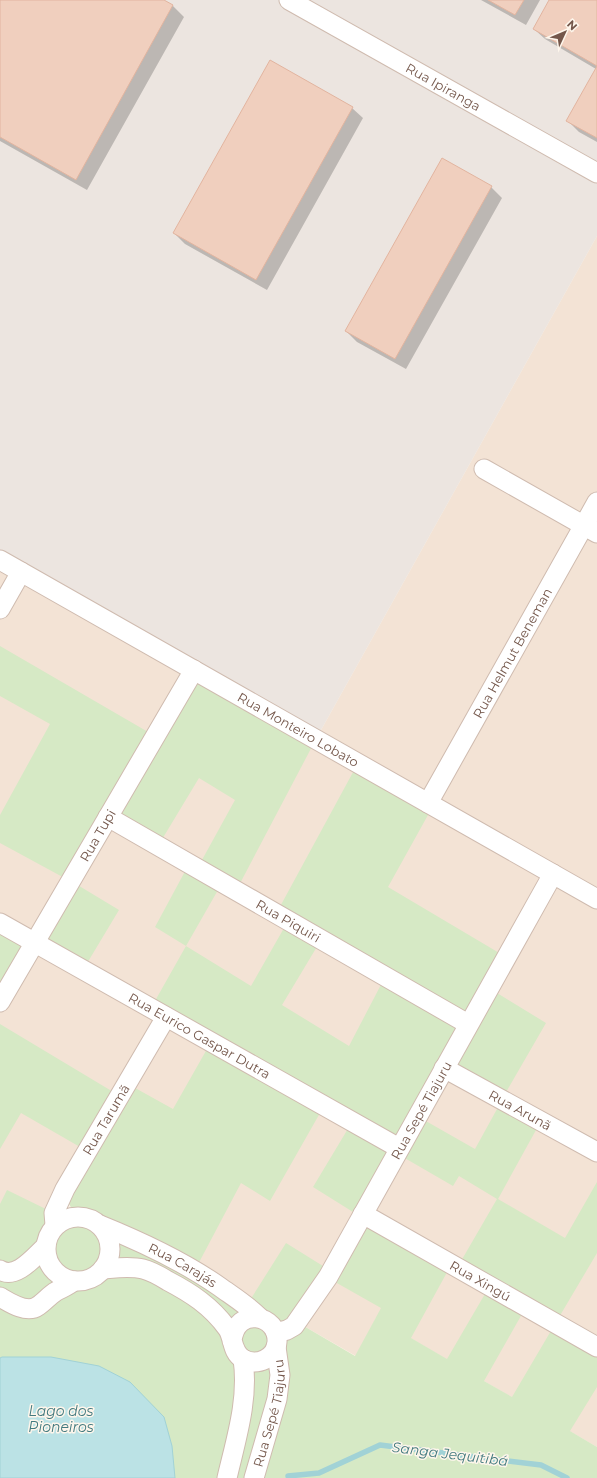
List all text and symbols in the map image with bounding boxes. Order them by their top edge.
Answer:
north arrow [545,12,585,52]
text: N [564,17,580,33]
street label: Rua Ipiranga [403,59,484,114]
street label: Rua Helmut Beneman [469,585,555,721]
street label: Rua Monteiro Lobato [235,689,362,770]
street label: Rua Tupi [76,806,119,864]
street label: Rua Piquiri [253,896,323,946]
street label: Rua Eurico Gaspar Dutra [126,989,273,1082]
street label: Rua Sepé Tiajuru [387,1058,455,1162]
street label: Rua Tarumã [79,1081,133,1158]
street label: Rua Arunã [486,1086,554,1133]
street label: Rua Carajás [146,1239,220,1291]
street label: Rua Xingú [447,1257,514,1304]
street label: Rua Sepé Tiajuru [250,1358,288,1469]
water label: Lago dos Pioneiros [28,1402,94,1436]
water label: Sanga Jequitibá [391,1438,509,1470]

